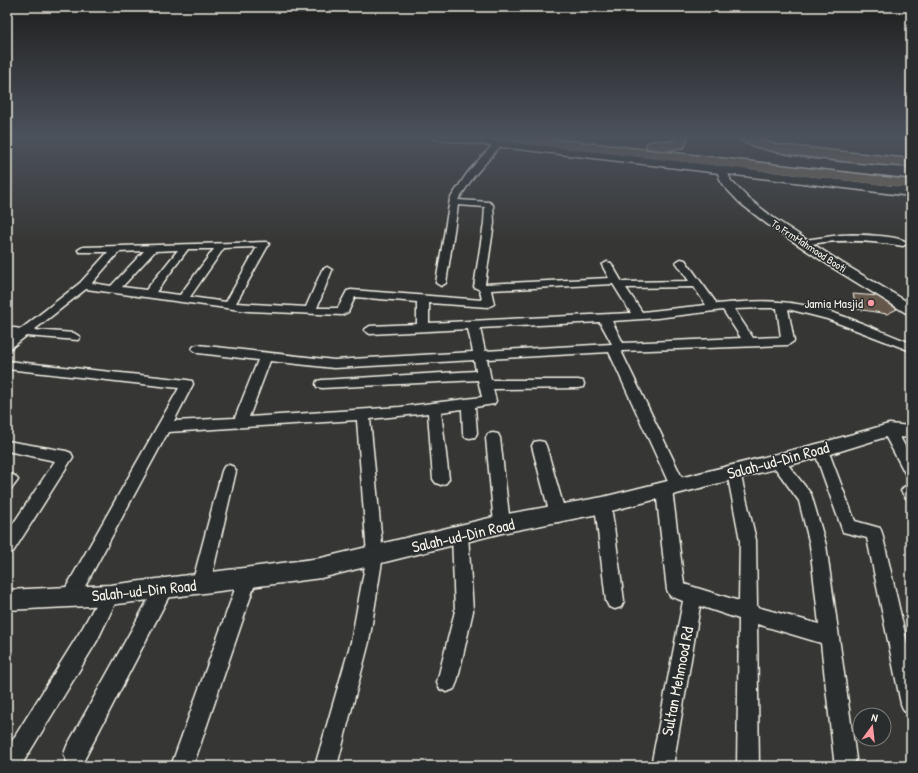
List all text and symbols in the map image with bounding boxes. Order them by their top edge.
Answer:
street label: To FrmMahmood Booti [769,216,849,276]
place label: Jamia Masjid [804,294,863,312]
marker: Jamia Masjid [866,298,876,308]
street label: Salah-ud-Din Road [725,436,831,484]
street label: Salah-ud-Din Road [409,512,517,558]
street label: Salah-ud-Din Road [91,574,197,606]
street label: Sultan Mehmood Rd [656,625,698,737]
north arrow [852,707,892,747]
text: N [870,710,879,725]

